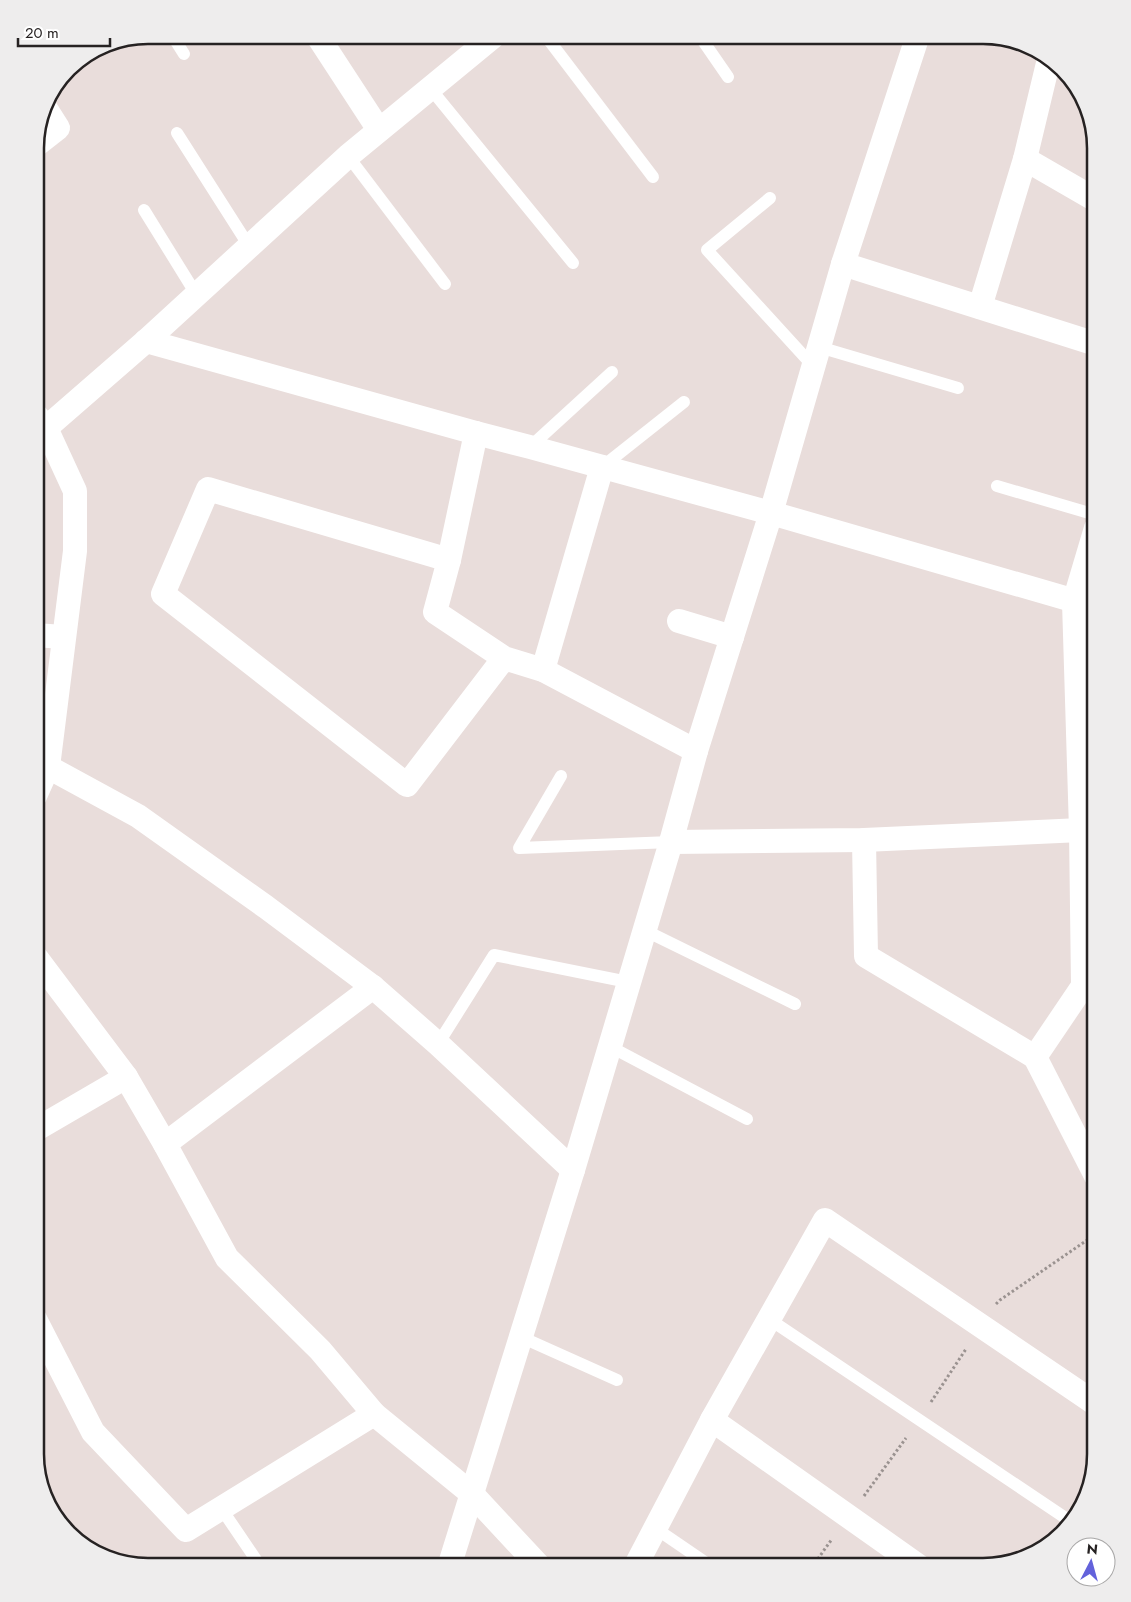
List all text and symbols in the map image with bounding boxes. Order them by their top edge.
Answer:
scale bar [18,15,110,47]
text: 20 m [25,22,59,44]
north arrow [1066,1537,1116,1587]
text: N [1086,1539,1099,1560]

